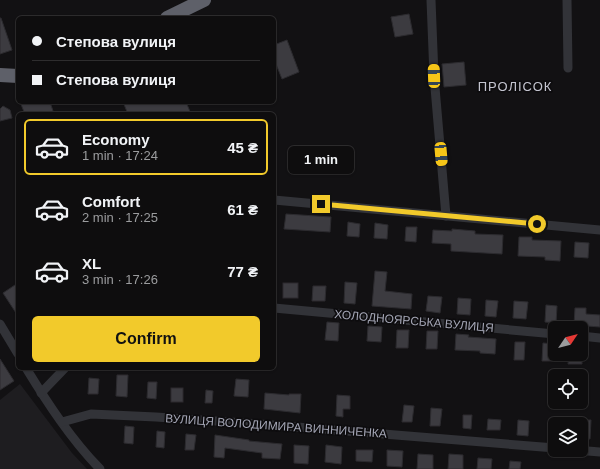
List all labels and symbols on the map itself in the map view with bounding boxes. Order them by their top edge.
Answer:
car [428,64,440,88]
district label: ПРОЛІСОК [478,79,552,94]
car [434,142,448,166]
callout: 1 min [288,146,354,174]
route end [312,195,330,213]
route start [528,215,546,233]
street label: ХОЛОДНОЯРСЬКА ВУЛИЦЯ [334,307,494,335]
north arrow [548,321,588,361]
street label: ВУЛИЦЯ ВОЛОДИМИРА ВИННИЧЕНКА [165,411,387,441]

